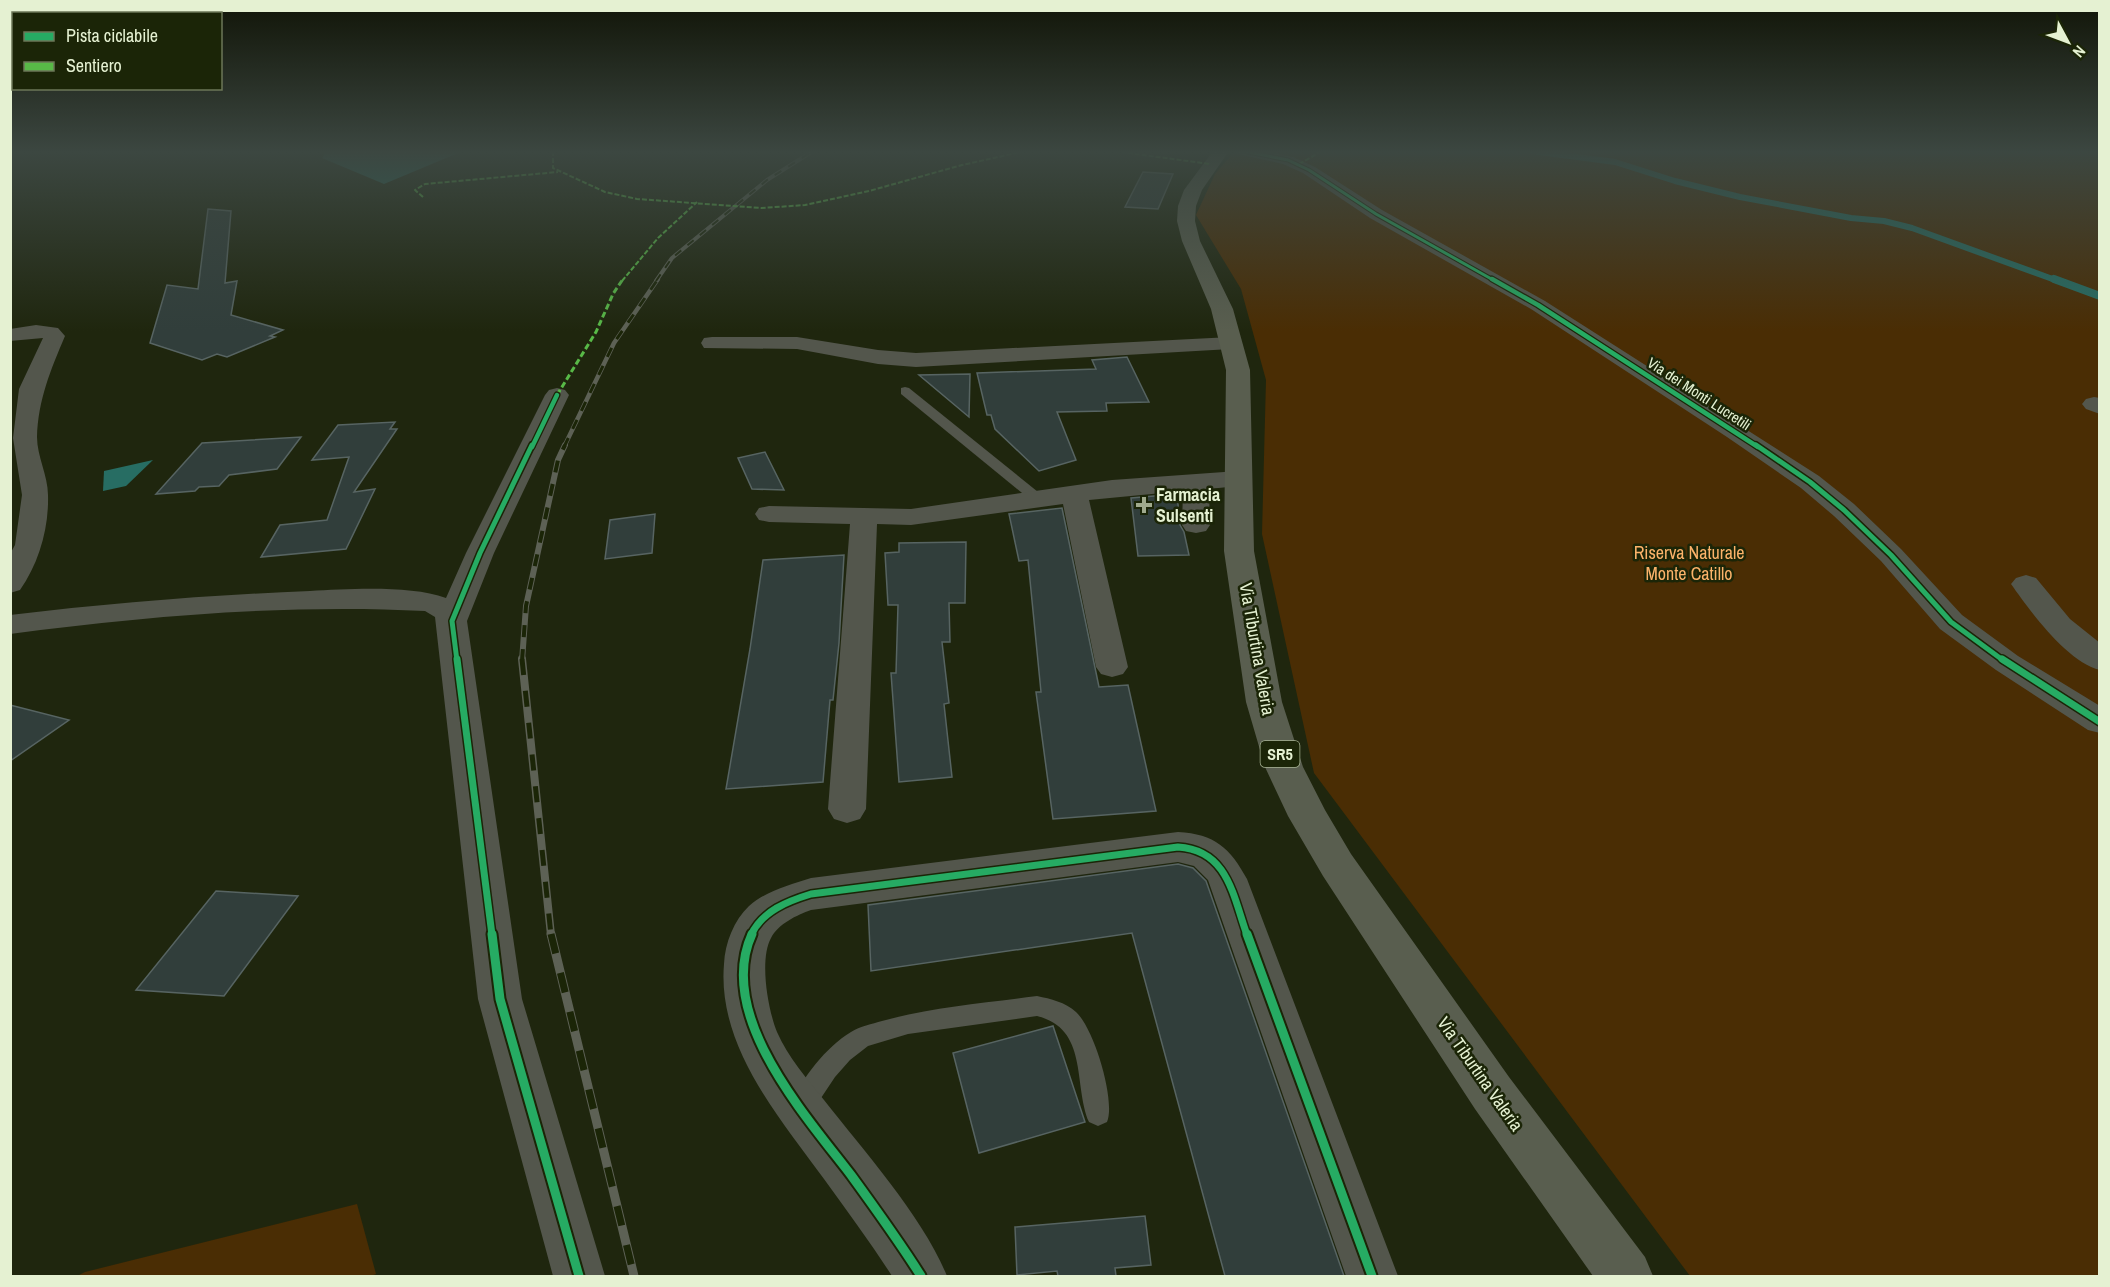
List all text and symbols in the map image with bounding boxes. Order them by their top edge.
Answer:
legend [12,12,222,90]
north arrow [2038,12,2098,72]
text: Pista ciclabile [66,23,158,48]
text: N [2068,41,2091,63]
text: Sentiero [66,53,122,78]
street label: Via dei Monti Lucretili [1643,352,1755,435]
place label: Farmacia Sulsenti [1156,482,1221,528]
marker: Farmacia Sulsenti [1137,498,1151,512]
park label: Riserva Naturale Monte Catillo [1634,540,1744,586]
street label: Via Tiburtina Valeria [1234,581,1281,717]
road number: SR5 [1260,741,1300,767]
street label: Via Tiburtina Valeria [1432,1012,1529,1136]

